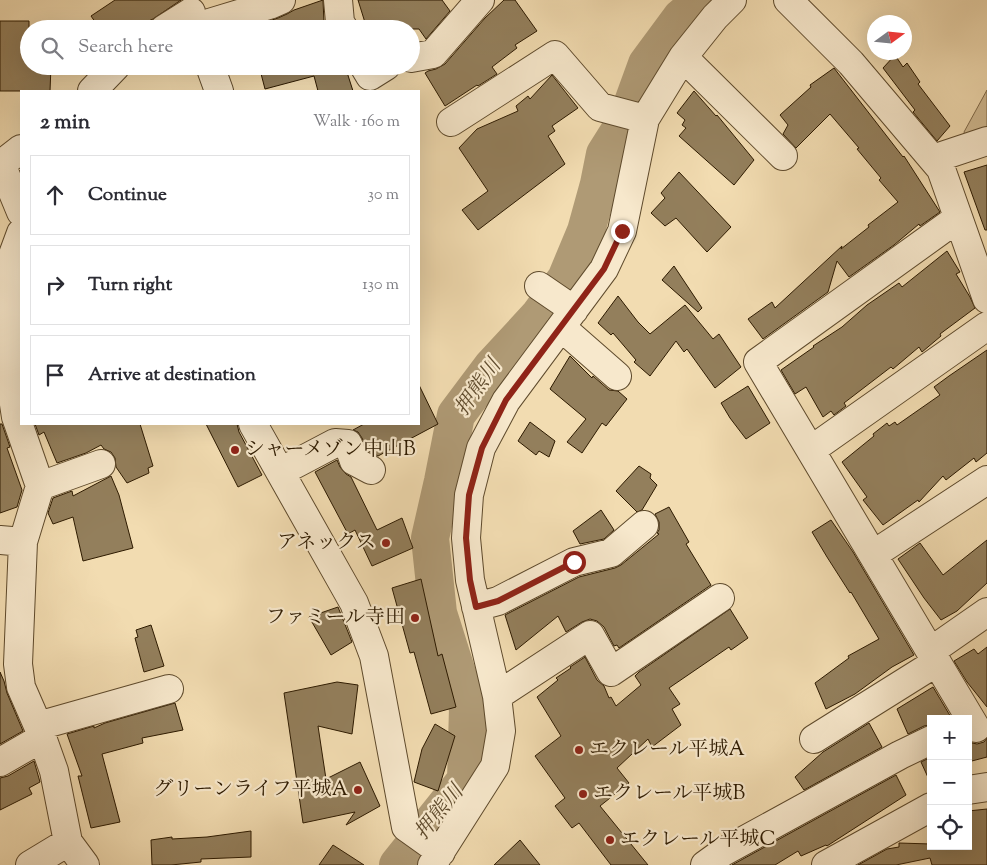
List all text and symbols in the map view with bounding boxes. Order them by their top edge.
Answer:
north arrow [867,15,912,60]
search box [20,20,420,75]
icon: search [38,34,66,62]
text: Search here [78,34,173,61]
text: 2 min [40,108,90,138]
text: Walk · 160 m [313,111,400,134]
icon: ahead [41,181,69,209]
text: Continue [88,182,167,209]
text: 30 m [368,184,399,207]
route end [611,220,634,243]
icon: right [41,271,69,299]
text: Turn right [88,272,172,299]
text: 130 m [362,274,399,297]
water label: 押熊川 [449,352,511,422]
icon: arrive [41,361,69,389]
text: Arrive at destination [88,362,256,389]
place label: シャーメゾン中山B [245,436,416,465]
marker: シャーメゾン中山B [229,444,241,456]
place label: アネックス [277,529,376,558]
marker: アネックス [380,537,392,549]
route start [563,551,586,574]
place label: ファミール寺田 [266,604,405,633]
marker: ファミール寺田 [409,612,421,624]
map controls [927,715,972,850]
button: + [927,715,972,760]
place label: エクレール平城A [589,736,745,765]
marker: エクレール平城A [573,744,585,756]
button: − [927,760,972,805]
place label: グリーンライフ平城A [153,776,348,805]
water label: 押熊川 [409,778,473,847]
place label: エクレール平城B [593,780,746,809]
marker: グリーンライフ平城A [352,784,364,796]
marker: エクレール平城B [577,788,589,800]
button: locate [927,805,972,850]
place label: エクレール平城C [620,826,776,855]
marker: エクレール平城C [604,834,616,846]

